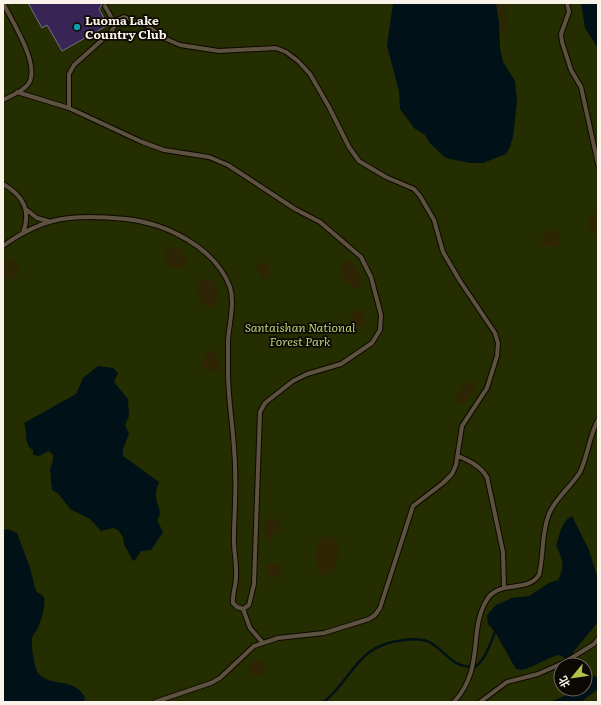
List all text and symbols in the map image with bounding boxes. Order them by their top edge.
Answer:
place label: Luoma Lake Country Club [85,11,167,43]
marker: Luoma Lake Country Club [72,22,82,32]
park label: Santaishan National Forest Park [245,318,356,350]
north arrow [553,657,593,697]
text: 北 [554,674,573,691]

